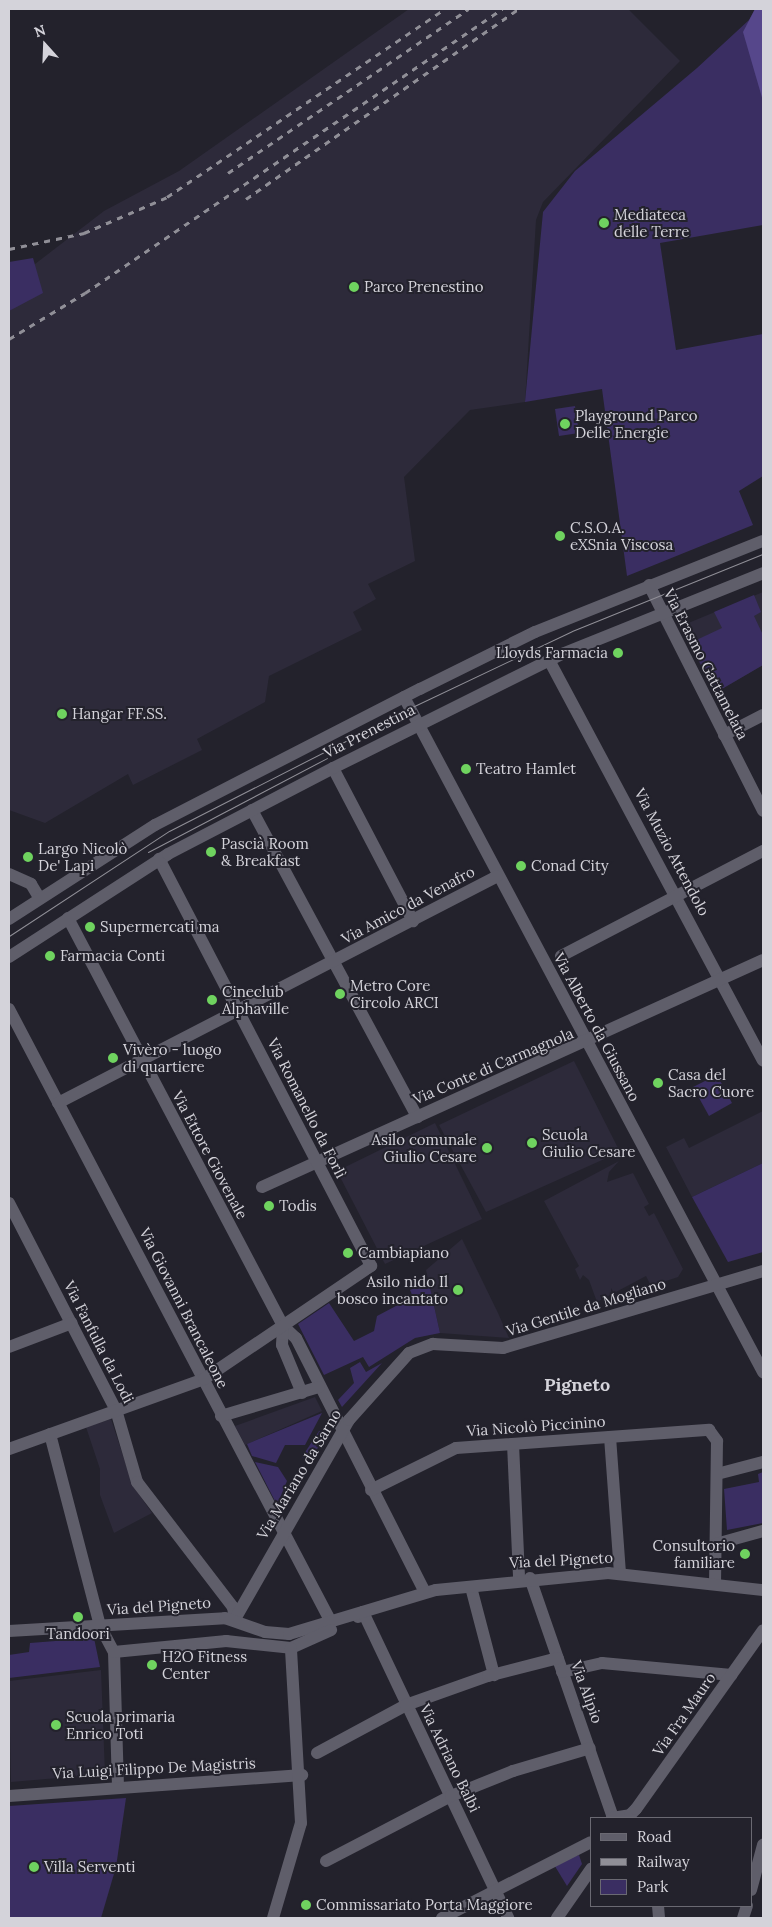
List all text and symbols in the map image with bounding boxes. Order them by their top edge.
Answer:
north arrow [20,20,70,70]
text: N [32,21,48,41]
place label: Mediateca delle Terre [614,205,689,240]
marker: Mediateca delle Terre [598,217,610,229]
place label: Parco Prenestino [364,278,483,296]
marker: Parco Prenestino [348,281,360,293]
place label: Playground Parco Delle Energie [575,406,698,441]
marker: Playground Parco Delle Energie [559,418,571,430]
place label: C.S.O.A. eXSnia Viscosa [570,518,673,553]
marker: C.S.O.A. eXSnia Viscosa [554,530,566,542]
street label: Via Erasmo Gattamelata [660,585,752,743]
place label: Lloyds Farmacia [496,644,608,662]
marker: Lloyds Farmacia [612,647,624,659]
street label: Via Prenestina [320,700,418,762]
place label: Hangar FF.SS. [72,705,167,723]
marker: Hangar FF.SS. [56,708,68,720]
place label: Teatro Hamlet [476,760,576,778]
marker: Teatro Hamlet [460,763,472,775]
street label: Via Muzio Attendolo [631,785,713,919]
place label: Pascià Room & Breakfast [221,834,309,869]
place label: Largo Nicolò De' Lapi [38,839,127,874]
marker: Pascià Room & Breakfast [205,846,217,858]
marker: Largo Nicolò De' Lapi [22,851,34,863]
place label: Conad City [531,857,609,875]
marker: Conad City [515,860,527,872]
street label: Via Amico da Venafro [338,862,478,948]
place label: Supermercati ma [100,918,220,936]
marker: Supermercati ma [84,921,96,933]
place label: Farmacia Conti [60,947,165,965]
marker: Farmacia Conti [44,950,56,962]
street label: Via Alberto da Giussano [550,950,644,1104]
place label: Metro Core Circolo ARCI [350,976,439,1011]
place label: Cineclub Alphaville [222,982,289,1017]
marker: Metro Core Circolo ARCI [334,988,346,1000]
marker: Cineclub Alphaville [206,994,218,1006]
street label: Via Conte di Carmagnola [410,1024,576,1108]
street label: Via Romanello da Forlì [264,1035,350,1181]
place label: Vivèro - luogo di quartiere [123,1040,222,1075]
marker: Vivèro - luogo di quartiere [107,1052,119,1064]
place label: Casa del Sacro Cuore [668,1065,754,1100]
marker: Casa del Sacro Cuore [652,1077,664,1089]
street label: Via Ettore Giovenale [169,1088,251,1222]
place label: Scuola Giulio Cesare [542,1125,635,1160]
place label: Asilo comunale Giulio Cesare [372,1130,477,1165]
marker: Scuola Giulio Cesare [526,1137,538,1149]
marker: Asilo comunale Giulio Cesare [481,1142,493,1154]
place label: Todis [279,1197,317,1215]
marker: Todis [263,1200,275,1212]
street label: Via Giovanni Brancaleone [136,1225,232,1391]
place label: Cambiapiano [358,1244,449,1262]
marker: Cambiapiano [342,1247,354,1259]
place label: Asilo nido Il bosco incantato [337,1272,448,1307]
street label: Via Gentile da Mogliano [504,1274,668,1340]
street label: Via Fanfulla da Lodi [60,1278,138,1406]
marker: Asilo nido Il bosco incantato [452,1284,464,1296]
district label: Pigneto [544,1374,610,1396]
street label: Via Mariano da Sarno [253,1406,345,1542]
street label: Via Nicolò Piccinino [466,1412,606,1440]
place label: Consultorio familiare [653,1536,735,1571]
street label: Via del Pigneto [509,1548,613,1572]
marker: Consultorio familiare [739,1548,751,1560]
street label: Via del Pigneto [107,1593,211,1619]
marker: Tandoori [72,1611,84,1623]
place label: Tandoori [46,1625,110,1643]
place label: H2O Fitness Center [162,1647,247,1682]
street label: Via Alipio [567,1658,607,1726]
marker: H2O Fitness Center [146,1659,158,1671]
street label: Via Fra Mauro [649,1669,719,1759]
street label: Via Adriano Balbi [416,1701,484,1815]
place label: Scuola primaria Enrico Toti [66,1707,175,1742]
marker: Scuola primaria Enrico Toti [50,1719,62,1731]
street label: Via Luigi Filippo De Magistris [52,1754,256,1782]
legend [590,1817,752,1907]
text: Road [637,1827,672,1846]
text: Railway [637,1852,690,1871]
place label: Villa Serventi [44,1858,135,1876]
marker: Villa Serventi [28,1861,40,1873]
text: Park [637,1877,668,1896]
place label: Commissariato Porta Maggiore [316,1896,533,1914]
marker: Commissariato Porta Maggiore [300,1899,312,1911]

